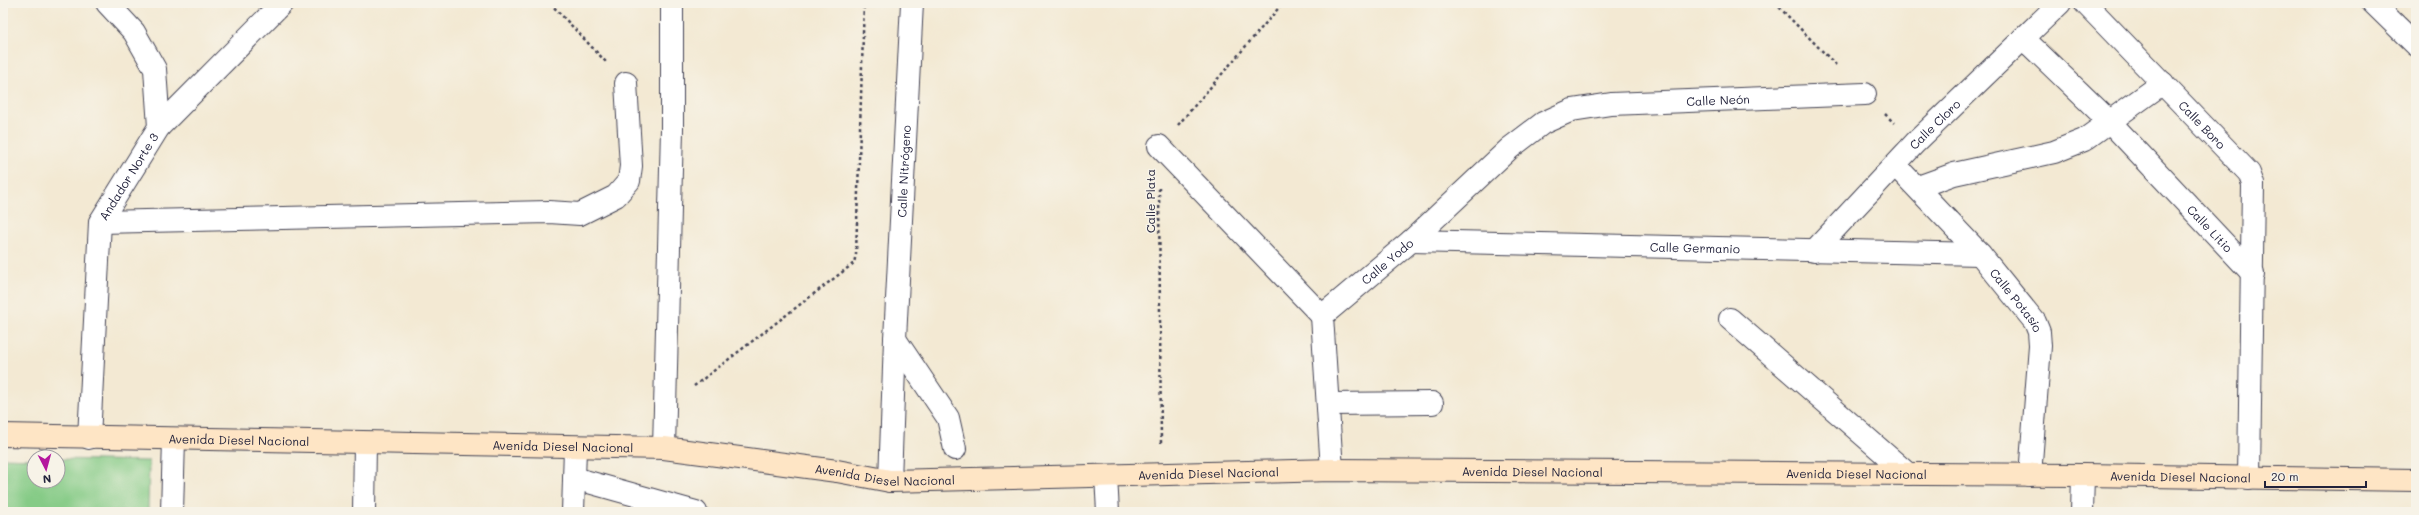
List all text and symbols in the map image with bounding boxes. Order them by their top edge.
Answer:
street label: Calle Neón [1686,91,1750,109]
street label: Calle Cloro [1905,96,1964,152]
street label: Calle Boro [2175,97,2229,152]
street label: Calle Nitrógeno [893,125,914,218]
street label: Andador Norte 3 [95,130,162,223]
street label: Calle Plata [1142,169,1158,233]
street label: Calle Litio [2184,201,2236,256]
street label: Calle Yodo [1358,235,1416,288]
street label: Calle Germanio [1650,238,1740,257]
street label: Calle Potasio [1987,265,2046,334]
street label: Avenida Diesel Nacional [168,430,310,449]
street label: Avenida Diesel Nacional [492,437,634,455]
north arrow [26,449,66,489]
street label: Avenida Diesel Nacional [814,460,955,489]
street label: Avenida Diesel Nacional [1138,463,1279,483]
street label: Avenida Diesel Nacional [1462,463,1603,480]
scale bar [2265,463,2366,489]
street label: Avenida Diesel Nacional [1786,465,1927,482]
street label: Avenida Diesel Nacional [2110,467,2251,486]
text: 20 m [2271,468,2299,484]
text: N [42,472,52,487]

